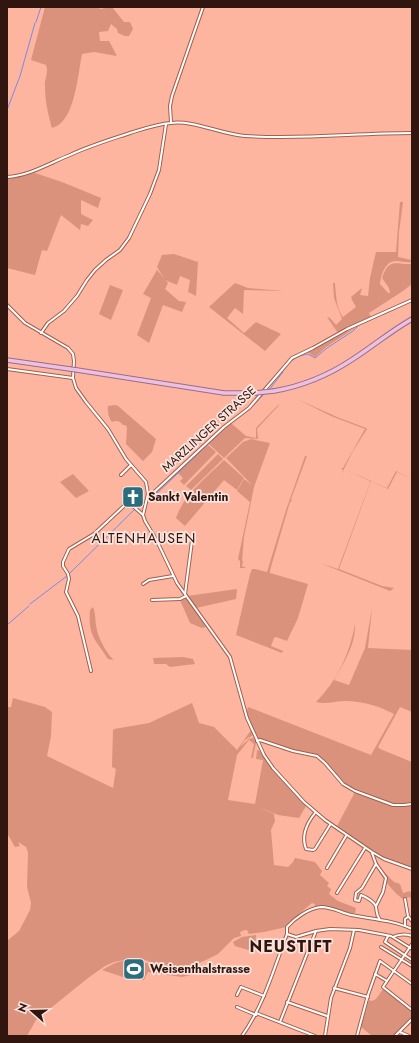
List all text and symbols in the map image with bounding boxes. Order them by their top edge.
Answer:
street label: MARZLINGER STRASSE [158,382,260,476]
church icon: Sankt Valentin [120,484,146,510]
place label: Sankt Valentin [148,488,228,506]
district label: ALTENHAUSEN [92,528,196,548]
district label: NEUSTIFT [249,935,333,958]
sports icon: Weisenthalstrasse [121,956,147,982]
place label: Weisenthalstrasse [150,960,250,978]
north arrow [12,991,52,1031]
text: N [14,1001,32,1014]

